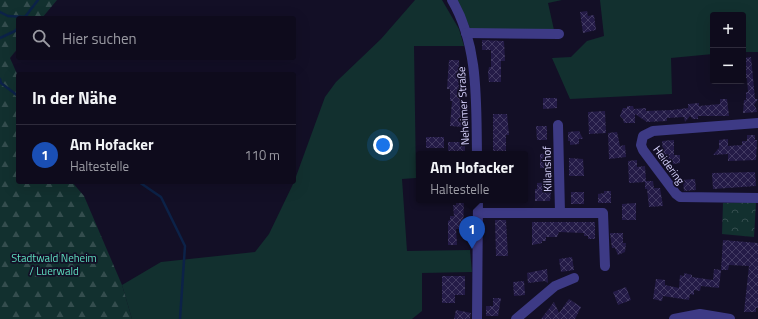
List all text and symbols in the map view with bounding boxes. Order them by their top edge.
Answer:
map controls [710,12,746,84]
button: + [710,12,746,48]
search box [16,16,296,60]
icon: search [30,27,52,49]
text: Hier suchen [62,27,137,50]
button: − [710,48,746,84]
street label: Neheimer Straße [453,66,473,146]
text: In der Nähe [32,85,117,111]
text: Am Hofacker [70,133,154,156]
your location [373,135,393,155]
street label: Heidering [649,142,689,188]
text: 1 [41,145,49,165]
text: 110 m [244,145,280,165]
street label: Kilianshof [539,146,555,192]
popup [416,151,528,203]
text: Haltestelle [70,156,129,176]
text: Am Hofacker [430,156,514,179]
text: Haltestelle [430,179,489,199]
pin: 1 [459,216,485,249]
park label: Stadtwald Neheim / Luerwald [11,250,97,279]

